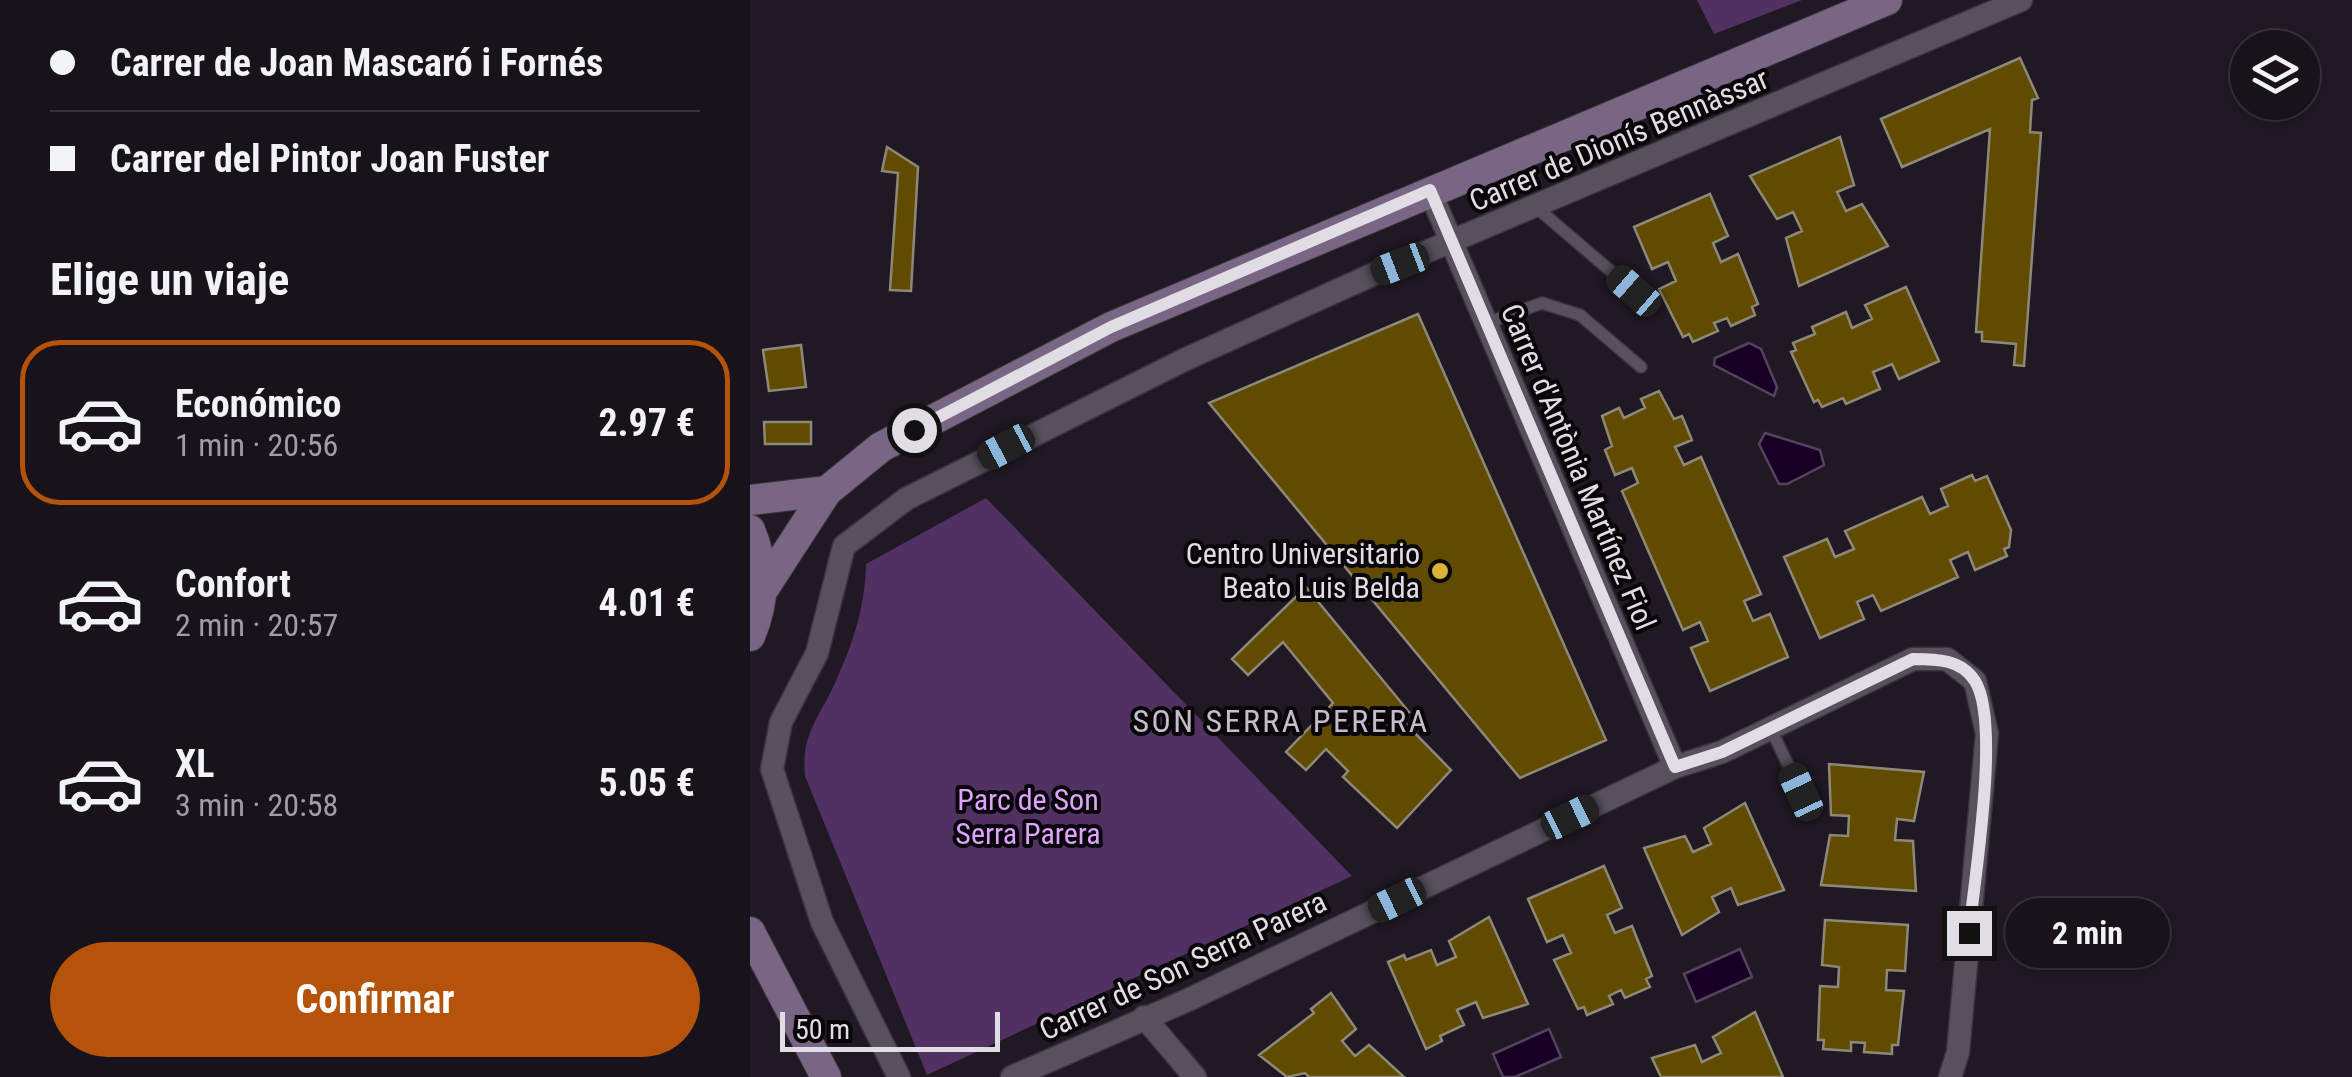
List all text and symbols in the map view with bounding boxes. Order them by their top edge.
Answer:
map controls [2230,30,2320,120]
button: layers [2230,30,2320,120]
text: Carrer de Joan Mascaró i Fornés [110,41,603,85]
street label: Carrer de Dionís Bennàssar [1464,61,1774,218]
text: Carrer del Pintor Joan Fuster [110,137,549,181]
car [1367,239,1433,289]
text: Elige un viaje [50,253,289,306]
car [1602,260,1666,322]
street label: Carrer d'Antònia Martínez Fiol [1494,299,1663,635]
icon: car [55,378,145,468]
text: Económico [175,382,341,426]
text: 2.97 € [598,401,695,445]
route start [892,408,937,453]
car [972,420,1040,474]
text: 1 min · 20:56 [175,426,338,464]
place label: Centro Universitario Beato Luis Belda [1186,536,1420,605]
icon: car [55,558,145,648]
marker: Centro Universitario Beato Luis Belda [1429,560,1451,582]
text: Confort [175,562,291,606]
text: 4.01 € [598,581,695,625]
text: 2 min · 20:57 [175,606,338,644]
district label: SON SERRA PERERA [1132,702,1430,740]
icon: car [55,738,145,828]
text: XL [175,742,214,786]
car [1775,758,1827,826]
text: 5.05 € [598,761,695,805]
park label: Parc de Son Serra Parera [955,782,1101,851]
text: 3 min · 20:58 [175,786,338,824]
car [1536,790,1604,844]
car [1363,873,1431,927]
street label: Carrer de Son Serra Parera [1034,884,1332,1047]
callout: 2 min [2004,898,2169,968]
route end [1947,911,1992,956]
text: 2 min [2052,914,2123,952]
button: Confirmar [50,942,700,1057]
scale bar [780,1007,1000,1052]
text: 50 m [795,1013,850,1046]

